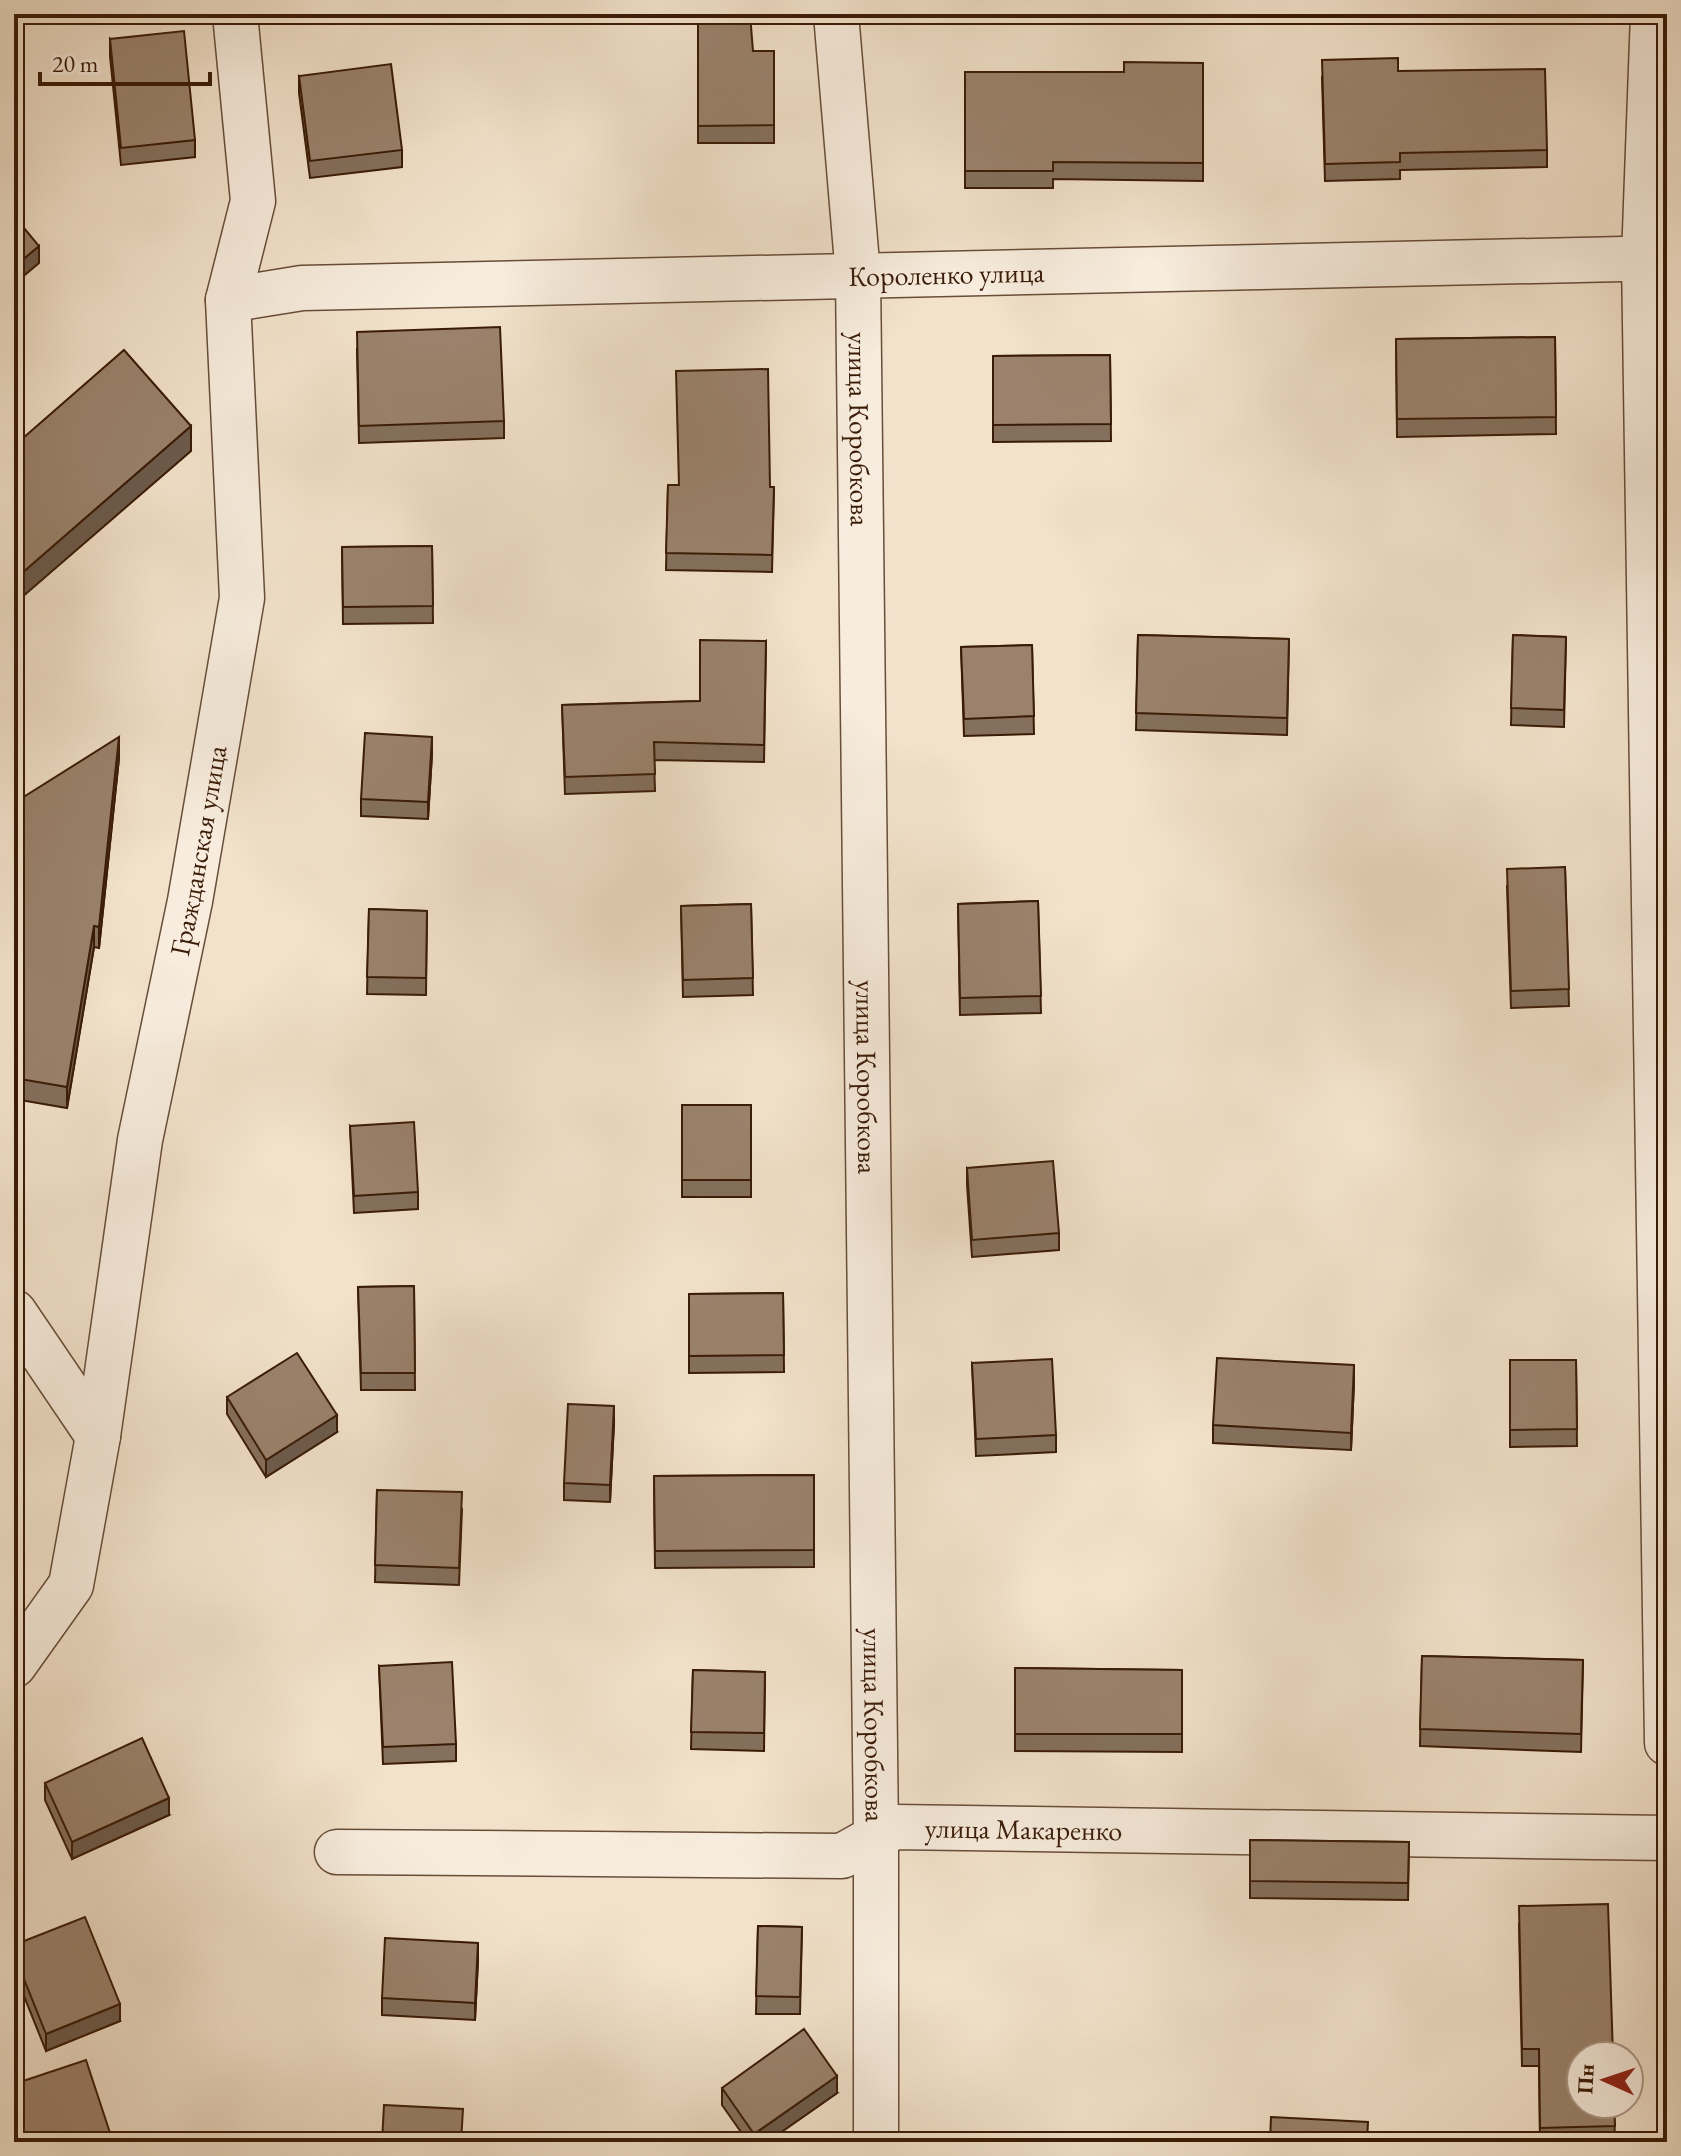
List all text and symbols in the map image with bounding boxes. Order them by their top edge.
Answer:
scale bar [40,36,210,86]
text: 20 m [52,48,99,79]
street label: Короленко улица [848,254,1046,294]
street label: улица Коробкова [841,332,879,527]
street label: Гражданская улица [161,742,235,959]
street label: улица Коробкова [848,980,886,1175]
street label: улица Коробкова [856,1628,894,1823]
street label: улица Макаренко [924,1809,1123,1848]
north arrow [1565,2040,1645,2120]
text: Пн [1570,2063,1601,2095]

